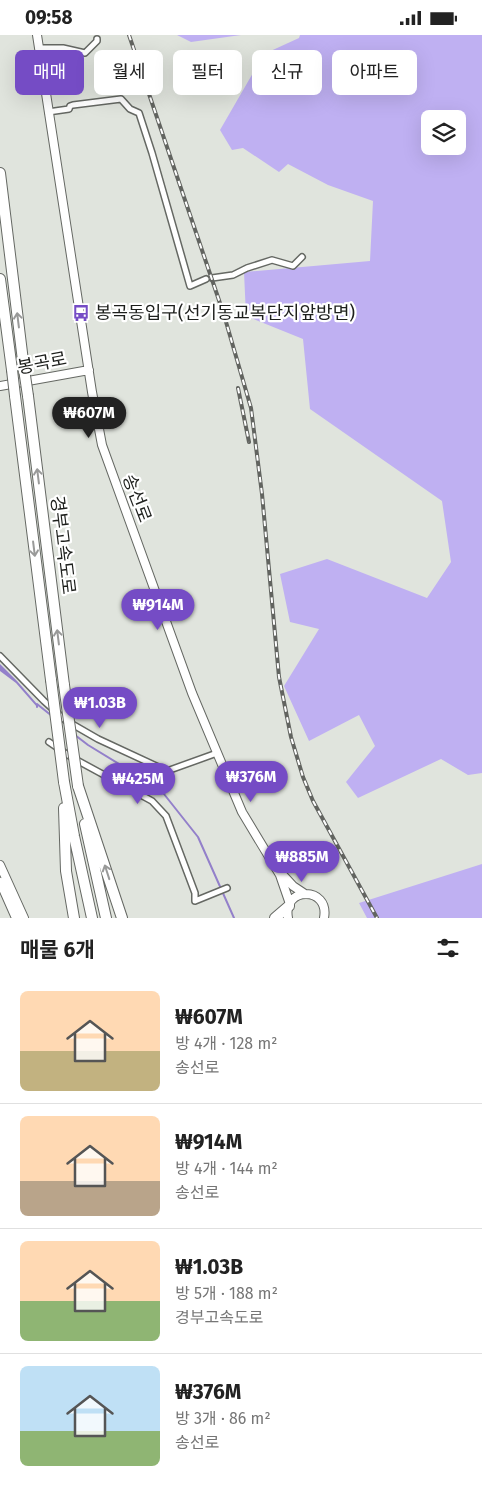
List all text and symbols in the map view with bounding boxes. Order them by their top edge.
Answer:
text: 09:58 [25,6,73,29]
chip: 매매 [15,50,84,95]
chip: 월세 [94,50,163,95]
chip: 필터 [173,50,242,95]
chip: 신규 [252,50,322,95]
chip: 아파트 [332,50,417,95]
map controls [421,110,466,155]
button: layers [421,110,466,155]
place label: 봉곡동입구(선기동교복단지앞방면) [95,302,355,324]
bus stop icon: 봉곡동입구(선기동교복단지앞방면) [71,303,91,323]
one-way arrow [13,313,23,329]
street label: 봉곡로 [16,347,68,379]
pin: ₩607M [54,397,124,439]
text: ₩607M [63,403,115,422]
one-way arrow [33,468,43,484]
street label: 송선로 [118,471,156,525]
street label: 경부고속도로 [46,494,80,596]
one-way arrow [30,540,40,556]
pin: ₩914M [123,589,193,631]
text: ₩914M [132,595,184,614]
one-way arrow [53,629,63,645]
pin: ₩1.03B [59,687,141,729]
text: ₩1.03B [74,693,126,712]
pin: ₩376M [216,761,286,803]
pin: ₩425M [103,763,173,805]
text: ₩376M [226,767,276,786]
text: ₩425M [112,769,164,788]
pin: ₩885M [267,841,337,883]
text: ₩885M [275,847,329,866]
one-way arrow [101,864,111,880]
icon: filters [434,934,462,962]
text: 매물 6개 [20,937,95,963]
text: ₩607M [175,1004,243,1030]
icon: home [60,1011,120,1071]
text: 방 4개 · 128 m² [175,1034,277,1053]
text: 송선로 [175,1058,219,1077]
text: ₩914M [175,1129,242,1155]
icon: home [60,1136,120,1196]
text: 방 4개 · 144 m² [175,1159,278,1178]
text: 송선로 [175,1183,219,1202]
text: ₩1.03B [175,1254,243,1280]
icon: home [60,1261,120,1321]
text: 방 5개 · 188 m² [175,1284,278,1303]
text: 경부고속도로 [175,1308,263,1327]
text: ₩376M [175,1379,241,1405]
icon: home [60,1386,120,1446]
text: 방 3개 · 86 m² [175,1409,271,1428]
text: 송선로 [175,1433,219,1452]

